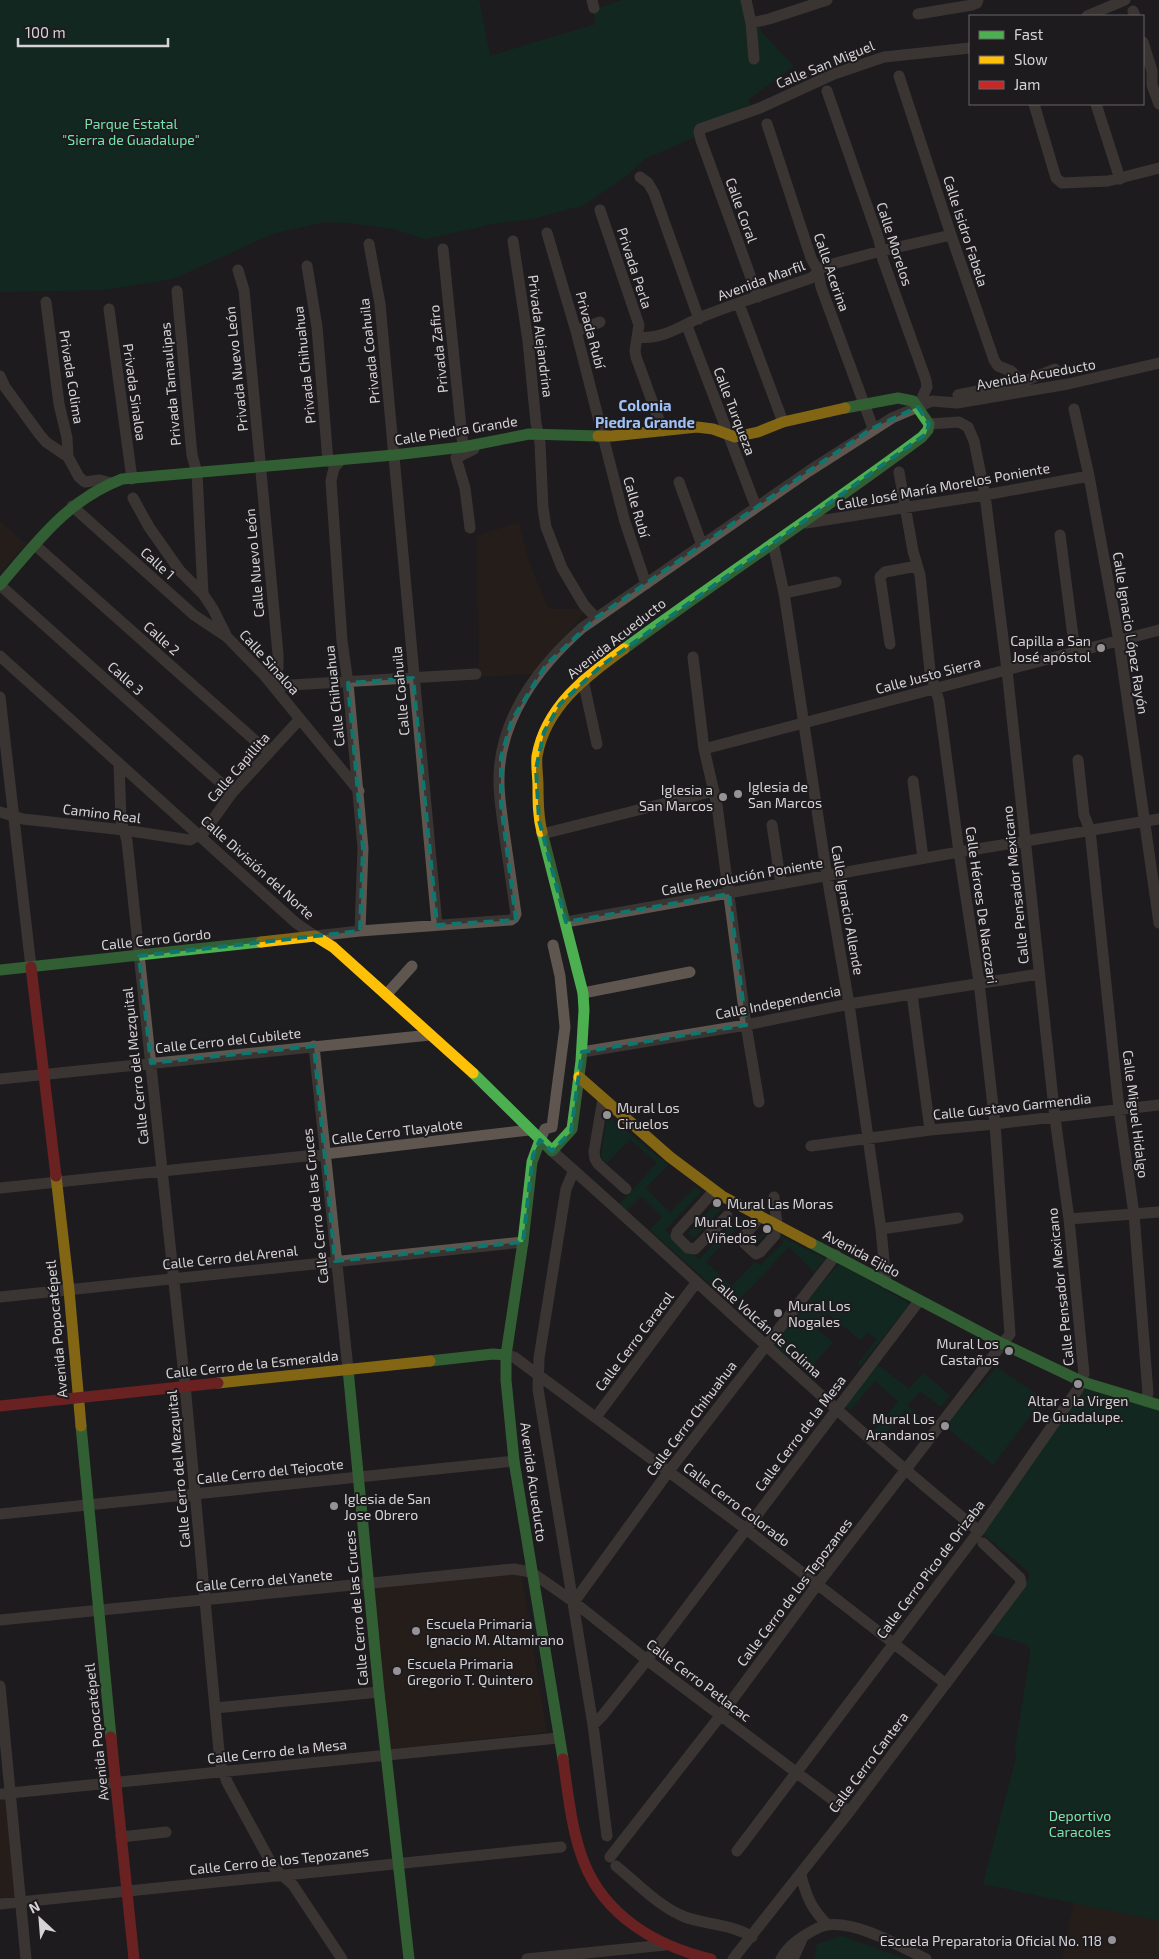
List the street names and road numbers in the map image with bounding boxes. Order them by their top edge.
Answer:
street label: Calle San Miguel [773,36,877,91]
street label: Calle Isidro Fabela [940,173,992,289]
street label: Calle Coral [722,175,762,246]
street label: Calle Morelos [873,200,917,288]
street label: Privada Perla [614,225,656,311]
street label: Calle Acerina [811,230,853,314]
street label: Avenida Marfil [715,256,808,304]
street label: Privada Alejandrina [525,274,557,398]
street label: Privada Rubí [573,289,610,371]
street label: Privada Coahuila [355,297,383,405]
street label: Privada Zafiro [425,304,451,394]
street label: Privada Chihuahua [289,305,319,425]
street label: Privada Nuevo León [221,306,251,432]
street label: Privada Tamaulipas [156,322,184,446]
street label: Privada Colima [56,329,88,425]
street label: Privada Sinaloa [120,342,150,442]
street label: Avenida Acueducto [975,355,1097,393]
street label: Calle Turqueza [710,365,760,457]
street label: Calle Piedra Grande [393,412,519,448]
street label: Calle José María Morelos Poniente [835,459,1051,513]
street label: Calle Rubí [620,475,654,540]
street label: Calle Nuevo León [241,508,267,618]
street label: Calle 1 [137,543,179,583]
street label: Calle Ignacio López Rayón [1110,551,1152,715]
street label: Avenida Acueducto [563,594,669,682]
street label: Calle 2 [141,617,184,659]
street label: Calle Sinaloa [236,626,304,698]
street label: Calle Chihuahua [320,644,348,748]
street label: Calle Coahuila [388,646,412,736]
street label: Calle Justo Sierra [873,653,983,697]
street label: Calle 3 [105,657,147,699]
street label: Calle Capillita [203,729,273,805]
street label: Camino Real [62,800,143,826]
street label: Calle Pensador Mexicano [998,805,1032,965]
street label: Calle División del Norte [198,812,318,922]
street label: Calle Héroes De Nacozari [963,825,1001,985]
street label: Calle Ignacio Allende [828,844,868,976]
street label: Calle Revolución Poniente [660,853,824,899]
street label: Calle Cerro Gordo [100,925,212,953]
street label: Calle Independencia [714,981,842,1023]
street label: Calle Cerro del Mezquital [118,986,152,1146]
street label: Calle Cerro del Cubilete [154,1024,302,1056]
street label: Calle Miguel Hidalgo [1120,1049,1152,1179]
street label: Calle Gustavo Garmendia [932,1089,1092,1123]
street label: Calle Cerro Tlayalote [331,1115,463,1147]
street label: Calle Cerro de las Cruces [298,1128,332,1284]
street label: Calle Pensador Mexicano [1043,1207,1077,1367]
street label: Avenida Ejido [821,1226,903,1280]
street label: Calle Cerro del Arenal [161,1241,299,1273]
street label: Avenida Popocatépetl [41,1258,71,1399]
street label: Calle Volcán de Colima [708,1273,826,1381]
street label: Calle Cerro Caracol [591,1287,677,1394]
street label: Calle Cerro de la Esmeralda [165,1346,339,1382]
street label: Calle Cerro Chihuahua [642,1357,740,1479]
street label: Calle Cerro de la Mesa [751,1372,849,1494]
street label: Calle Cerro del Mezquital [163,1389,193,1549]
street label: Avenida Acueducto [517,1421,551,1543]
street label: Calle Cerro del Tejocote [196,1455,344,1487]
street label: Calle Cerro Colorado [680,1458,794,1550]
street label: Calle Cerro Pico de Orizaba [872,1496,988,1642]
street label: Calle Cerro de los Tepozanes [733,1515,855,1669]
street label: Calle Cerro de las Cruces [341,1530,371,1686]
street label: Calle Cerro del Yanete [195,1566,333,1594]
street label: Calle Cerro Petlacac [643,1635,755,1725]
street label: Avenida Popocatépetl [80,1661,112,1802]
street label: Calle Cerro Cantera [824,1708,912,1816]
street label: Calle Cerro de la Mesa [206,1735,348,1767]
street label: Calle Cerro de los Tepozanes [188,1842,370,1878]

